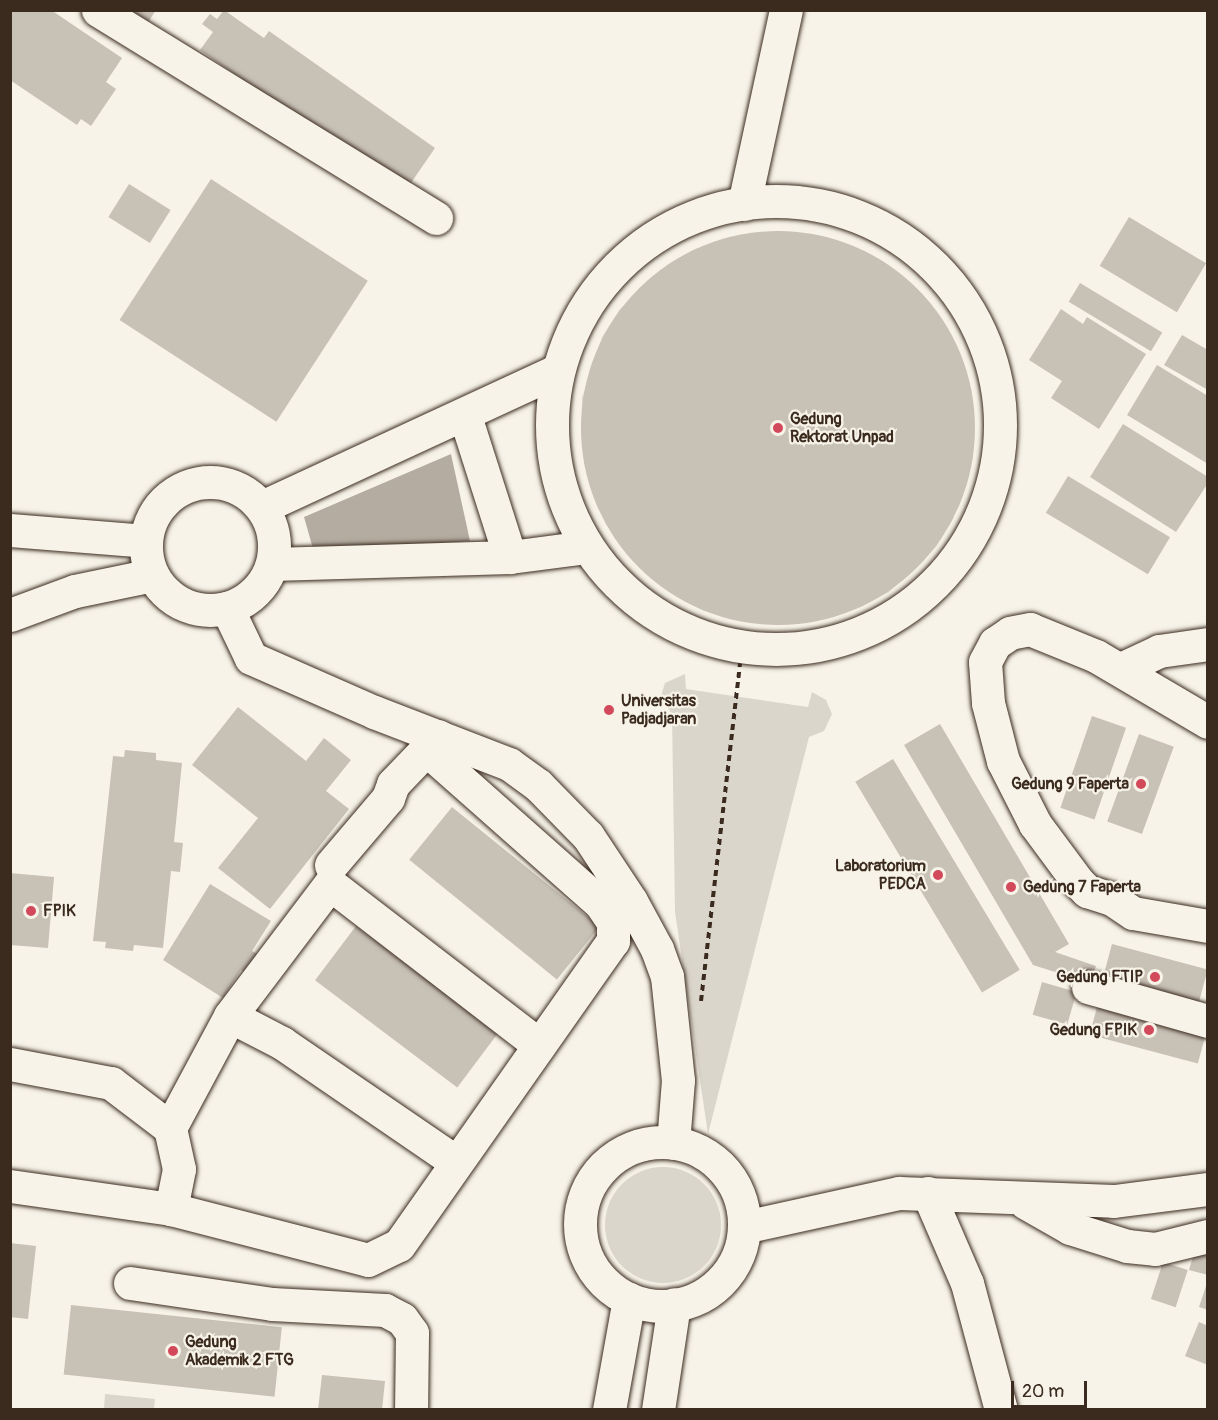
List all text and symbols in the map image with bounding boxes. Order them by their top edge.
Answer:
place label: Gedung Rektorat Unpad [790,409,894,447]
marker: Gedung Rektorat Unpad [771,421,785,435]
place label: Universitas Padjadjaran [621,691,696,729]
marker: Universitas Padjadjaran [602,703,616,717]
place label: Gedung 9 Faperta [1011,774,1129,794]
marker: Gedung 9 Faperta [1134,777,1148,791]
place label: Laboratorium PEDCA [835,856,926,894]
marker: Laboratorium PEDCA [931,868,945,882]
place label: Gedung 7 Faperta [1023,877,1141,897]
marker: Gedung 7 Faperta [1004,880,1018,894]
place label: FPIK [43,901,76,921]
marker: FPIK [24,904,38,918]
place label: Gedung FTIP [1056,967,1143,987]
marker: Gedung FTIP [1148,970,1162,984]
place label: Gedung FPIK [1049,1020,1137,1040]
marker: Gedung FPIK [1142,1023,1156,1037]
place label: Gedung Akademik 2 FTG [185,1332,294,1370]
marker: Gedung Akademik 2 FTG [166,1344,180,1358]
scale bar [1014,1369,1090,1407]
text: 20 m [1022,1380,1064,1403]

